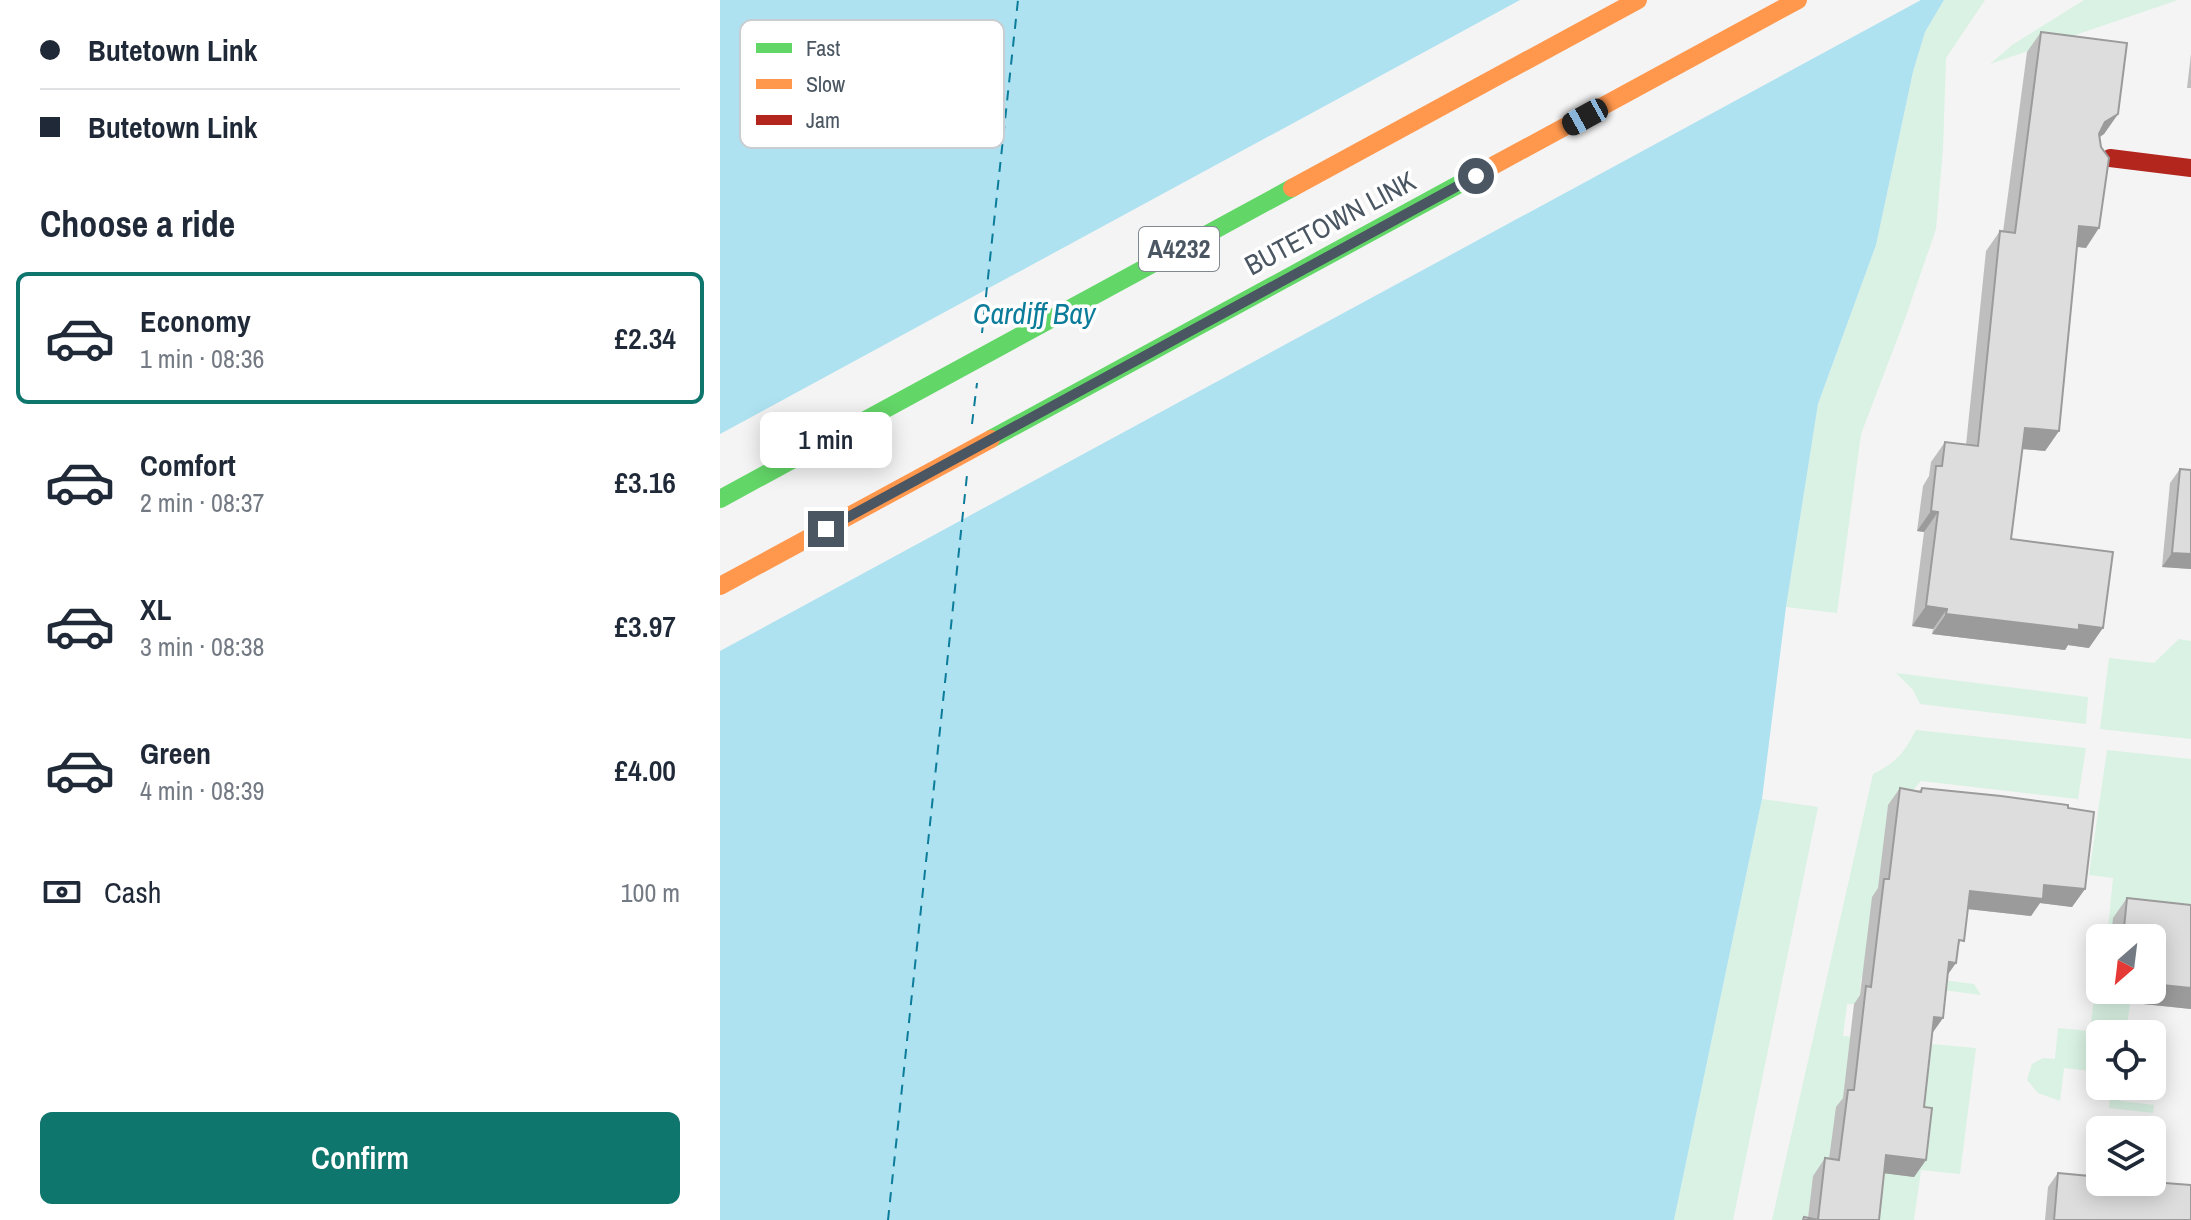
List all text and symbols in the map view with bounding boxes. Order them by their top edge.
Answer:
legend [740,20,1004,148]
text: Butetown Link [88,30,257,70]
text: Fast [806,33,840,63]
text: Slow [806,69,845,99]
car [1558,95,1612,139]
text: Jam [806,105,840,135]
text: Butetown Link [88,107,257,147]
route start [1458,158,1494,194]
street label: BUTETOWN LINK [1238,162,1422,284]
text: Choose a ride [40,200,235,248]
road number: A4232 [1139,227,1219,271]
water label: Cardiff Bay [973,293,1097,333]
text: Economy [140,301,251,341]
icon: car [44,302,116,374]
text: £2.34 [614,318,676,358]
text: 1 min · 08:36 [140,341,264,376]
callout: 1 min [760,413,892,469]
text: 1 min [799,422,853,457]
text: Comfort [140,445,236,485]
icon: car [44,446,116,518]
text: £3.16 [614,462,676,502]
text: 2 min · 08:37 [140,485,264,520]
route end [808,511,844,547]
text: XL [140,589,171,629]
icon: car [44,590,116,662]
text: £3.97 [614,606,676,646]
text: 3 min · 08:38 [140,629,264,664]
text: Green [140,733,211,773]
icon: car [44,734,116,806]
text: £4.00 [614,750,676,790]
text: 4 min · 08:39 [140,773,264,808]
icon: cash [40,870,84,914]
text: Cash [104,872,161,912]
text: 100 m [621,875,680,910]
north arrow [2086,924,2166,1004]
map controls [2086,924,2166,1196]
button: locate [2086,1020,2166,1100]
button: Confirm [40,1112,680,1204]
button: layers [2086,1116,2166,1196]

